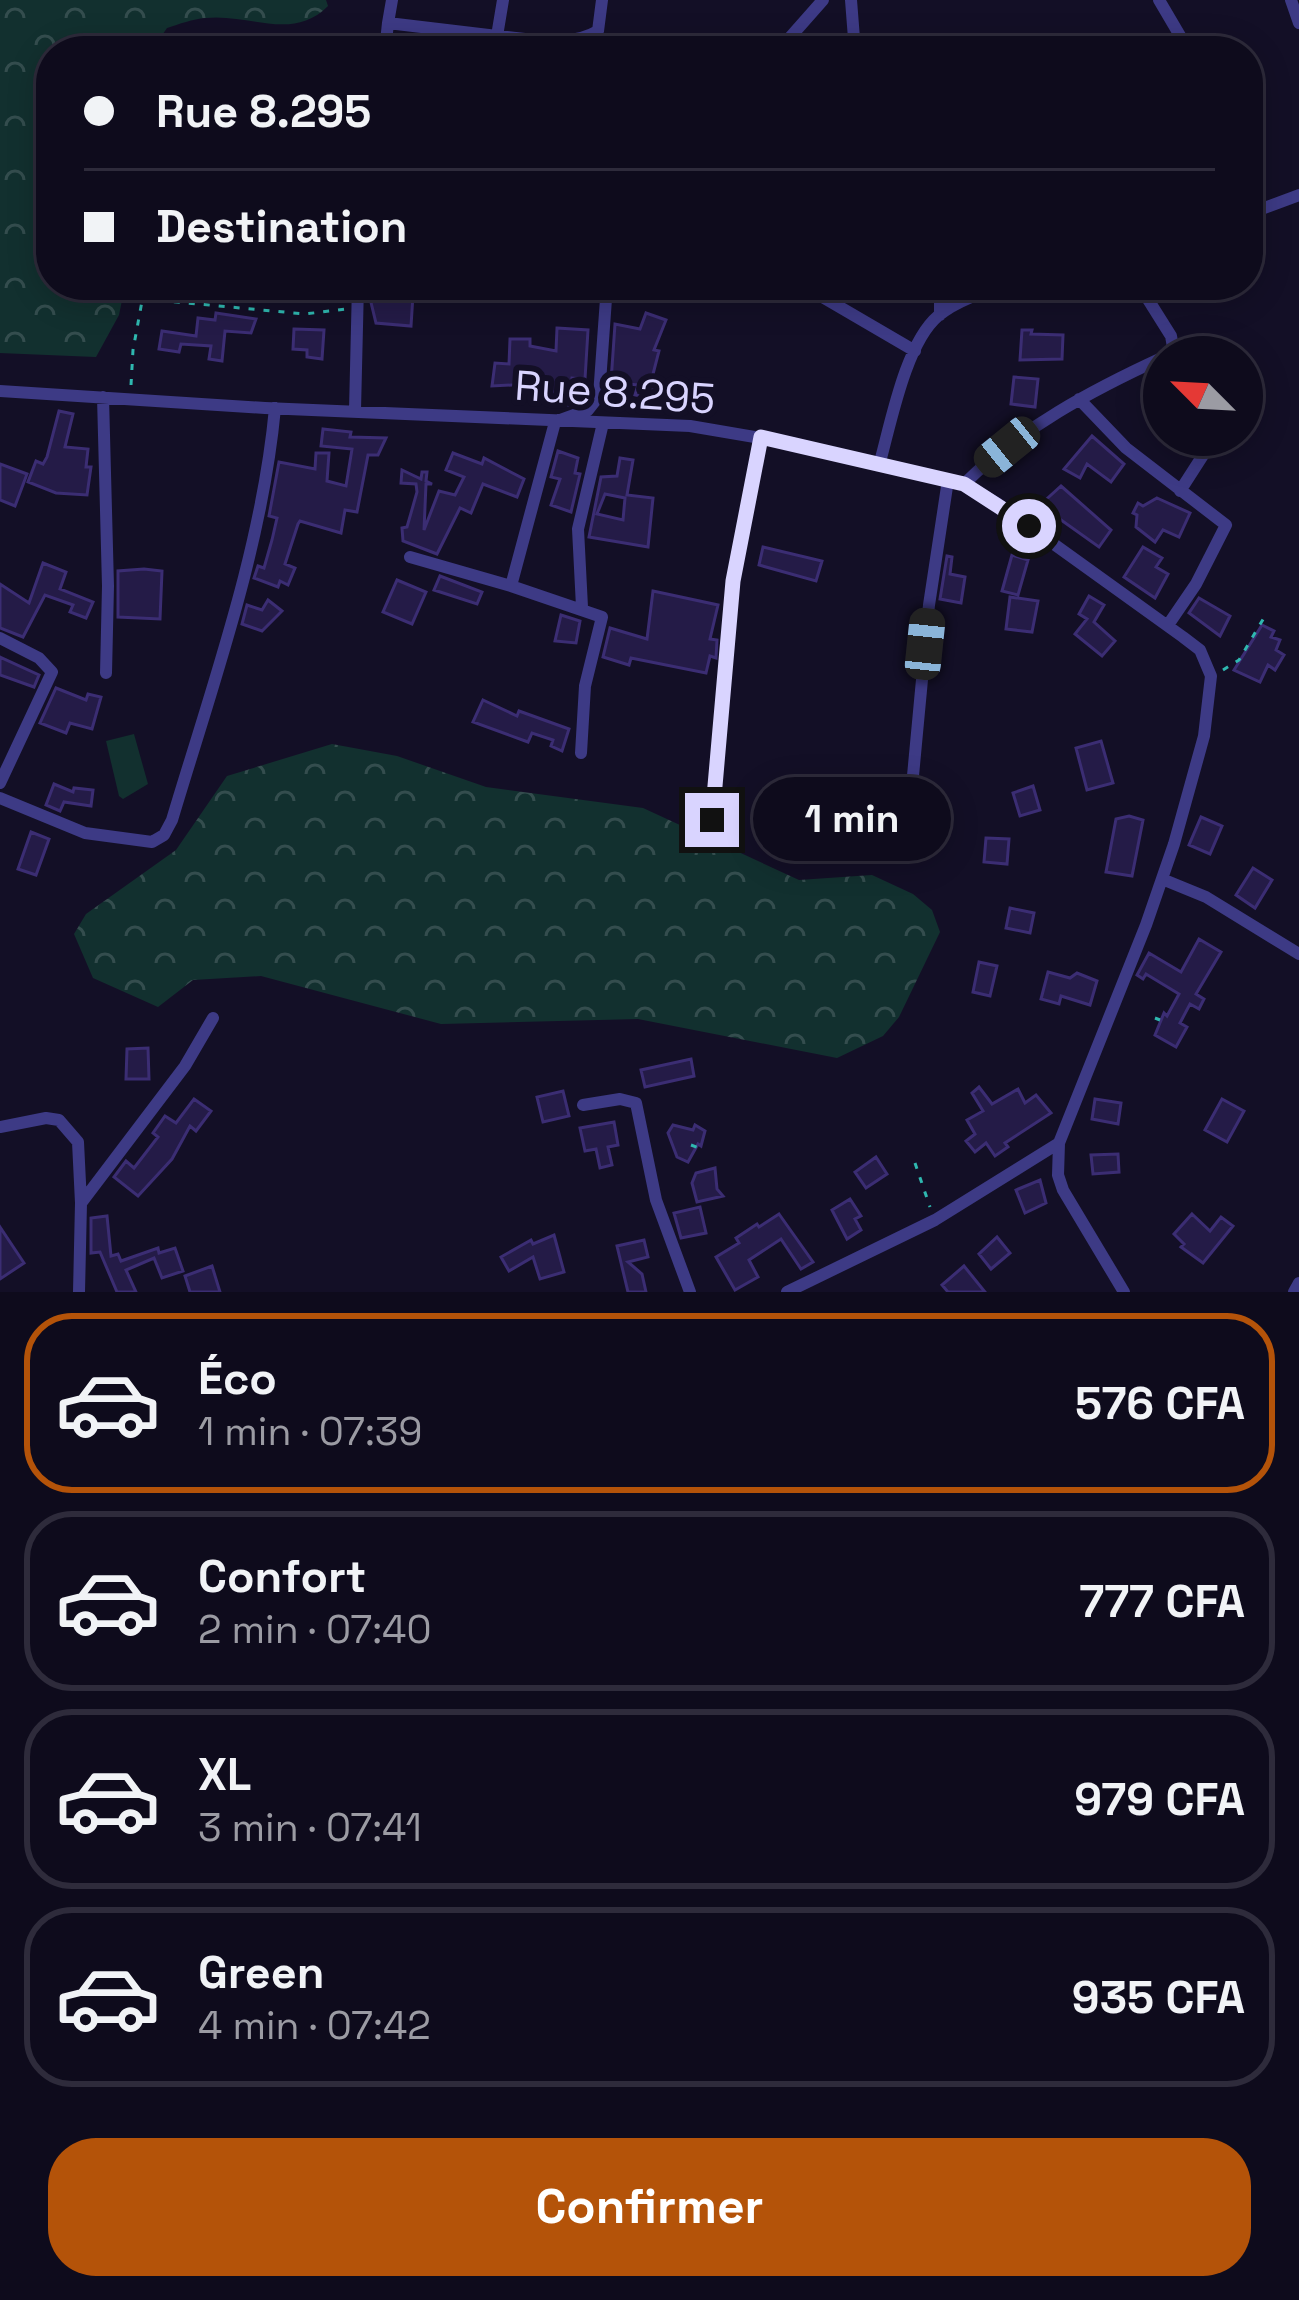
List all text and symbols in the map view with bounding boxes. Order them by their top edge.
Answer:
text: Rue 8.295 [156,83,371,140]
text: Destination [156,198,407,255]
north arrow [1143,336,1263,456]
map controls [1143,336,1263,456]
street label: Rue 8.295 [513,359,717,425]
car [968,410,1046,484]
route start [1002,499,1056,553]
car [903,606,947,682]
callout: 1 min [754,778,952,862]
route end [685,793,739,847]
text: 1 min [804,794,900,843]
icon: car [54,1349,162,1457]
text: Éco [198,1350,277,1407]
text: 576 CFA [1075,1375,1245,1432]
text: 1 min · 07:39 [198,1407,422,1456]
icon: car [54,1547,162,1655]
text: Confort [198,1548,366,1605]
text: 777 CFA [1079,1573,1245,1630]
text: 2 min · 07:40 [198,1605,431,1654]
icon: car [54,1745,162,1853]
text: XL [198,1746,251,1803]
text: 979 CFA [1074,1771,1245,1828]
text: 3 min · 07:41 [198,1803,422,1852]
icon: car [54,1943,162,2051]
text: Green [198,1944,324,2001]
text: 935 CFA [1072,1969,1245,2026]
text: 4 min · 07:42 [198,2001,431,2050]
button: Confirmer [48,2138,1251,2276]

